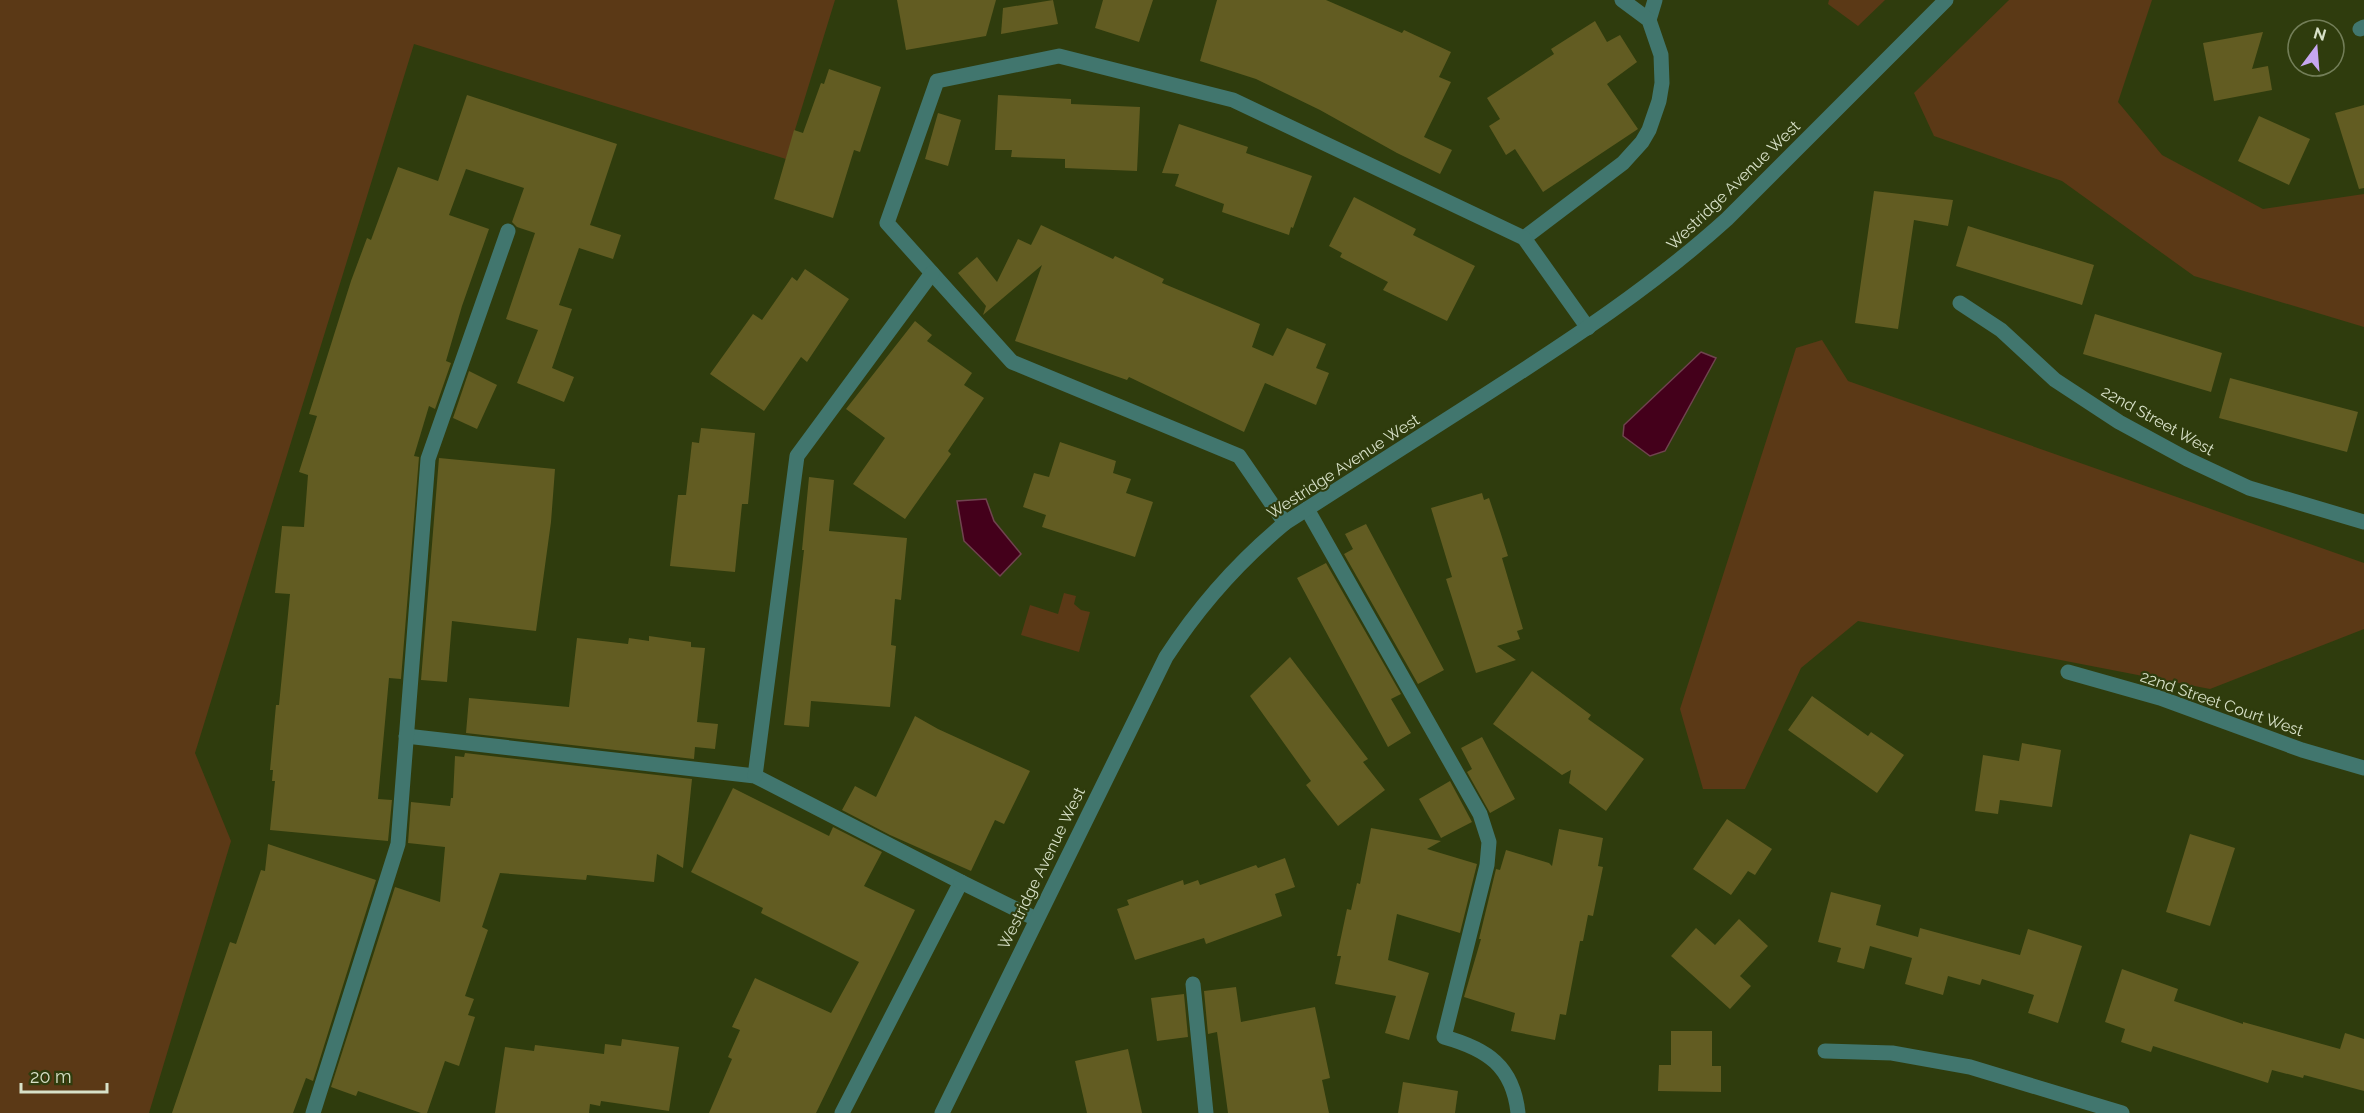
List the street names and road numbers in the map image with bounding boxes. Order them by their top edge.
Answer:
street label: Westridge Avenue West [1663,116,1804,254]
street label: 22nd Street West [2098,382,2218,460]
street label: Westridge Avenue West [1264,410,1424,523]
street label: 22nd Street Court West [2138,667,2306,741]
street label: Westridge Avenue West [994,784,1089,952]

